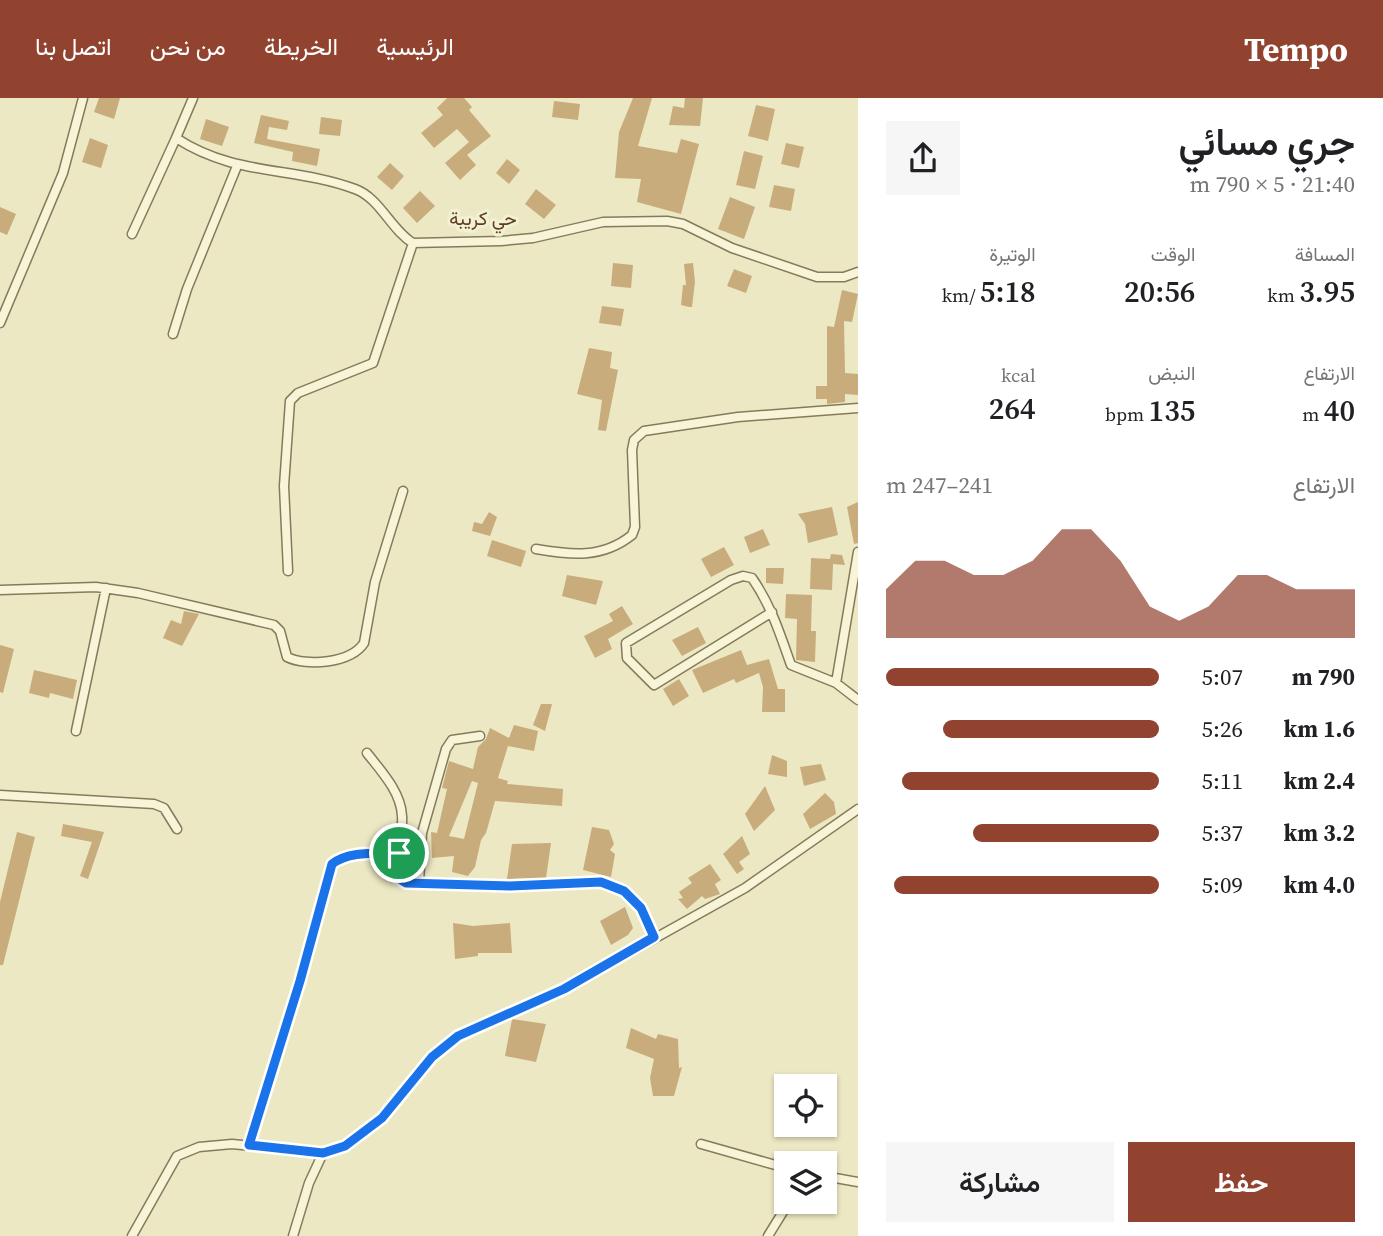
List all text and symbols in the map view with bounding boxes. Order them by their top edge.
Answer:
text: Tempo [1244,27,1348,72]
text: اتصل بنا [35,30,112,63]
text: من نحن [150,30,226,63]
text: الخريطة [264,30,338,63]
text: الرئيسية [376,30,454,63]
text: جري مسائي [1179,116,1355,168]
button: share [886,121,960,195]
text: 21:40 · 5 × 790 m [1189,168,1355,200]
district label: حي كريبة [449,205,517,234]
text: الوتيرة [989,241,1036,267]
text: الوقت [1151,241,1195,267]
text: المسافة [1295,241,1355,267]
text: 5:18 [980,271,1036,312]
text: 20:56 [1124,271,1195,312]
text: 3.95 [1299,271,1355,312]
text: /km [942,282,980,308]
text: km [1267,282,1299,308]
text: النبض [1148,360,1195,386]
text: الارتفاع [1303,360,1355,386]
text: kcal [1001,362,1036,388]
text: 264 [989,388,1036,429]
text: 135 [1149,390,1195,431]
text: 40 [1324,390,1355,431]
text: bpm [1105,401,1149,427]
text: m [1302,401,1324,427]
text: 241–247 m [886,469,993,501]
text: الارتفاع [1293,469,1355,501]
text: 5:07 [1202,661,1243,693]
text: 790 m [1292,661,1355,693]
text: 5:26 [1202,713,1243,745]
text: 1.6 km [1284,713,1355,745]
text: 5:11 [1202,765,1243,797]
text: 2.4 km [1284,765,1355,797]
text: 5:37 [1202,817,1243,849]
text: 3.2 km [1284,817,1355,849]
pin [369,823,429,883]
icon: arrive [380,834,418,872]
text: 5:09 [1202,869,1243,901]
text: 4.0 km [1284,869,1355,901]
map controls [774,1074,837,1214]
button: locate [774,1074,837,1137]
button: مشاركة [886,1142,1114,1222]
button: حفظ [1128,1142,1355,1222]
button: layers [774,1151,837,1214]

